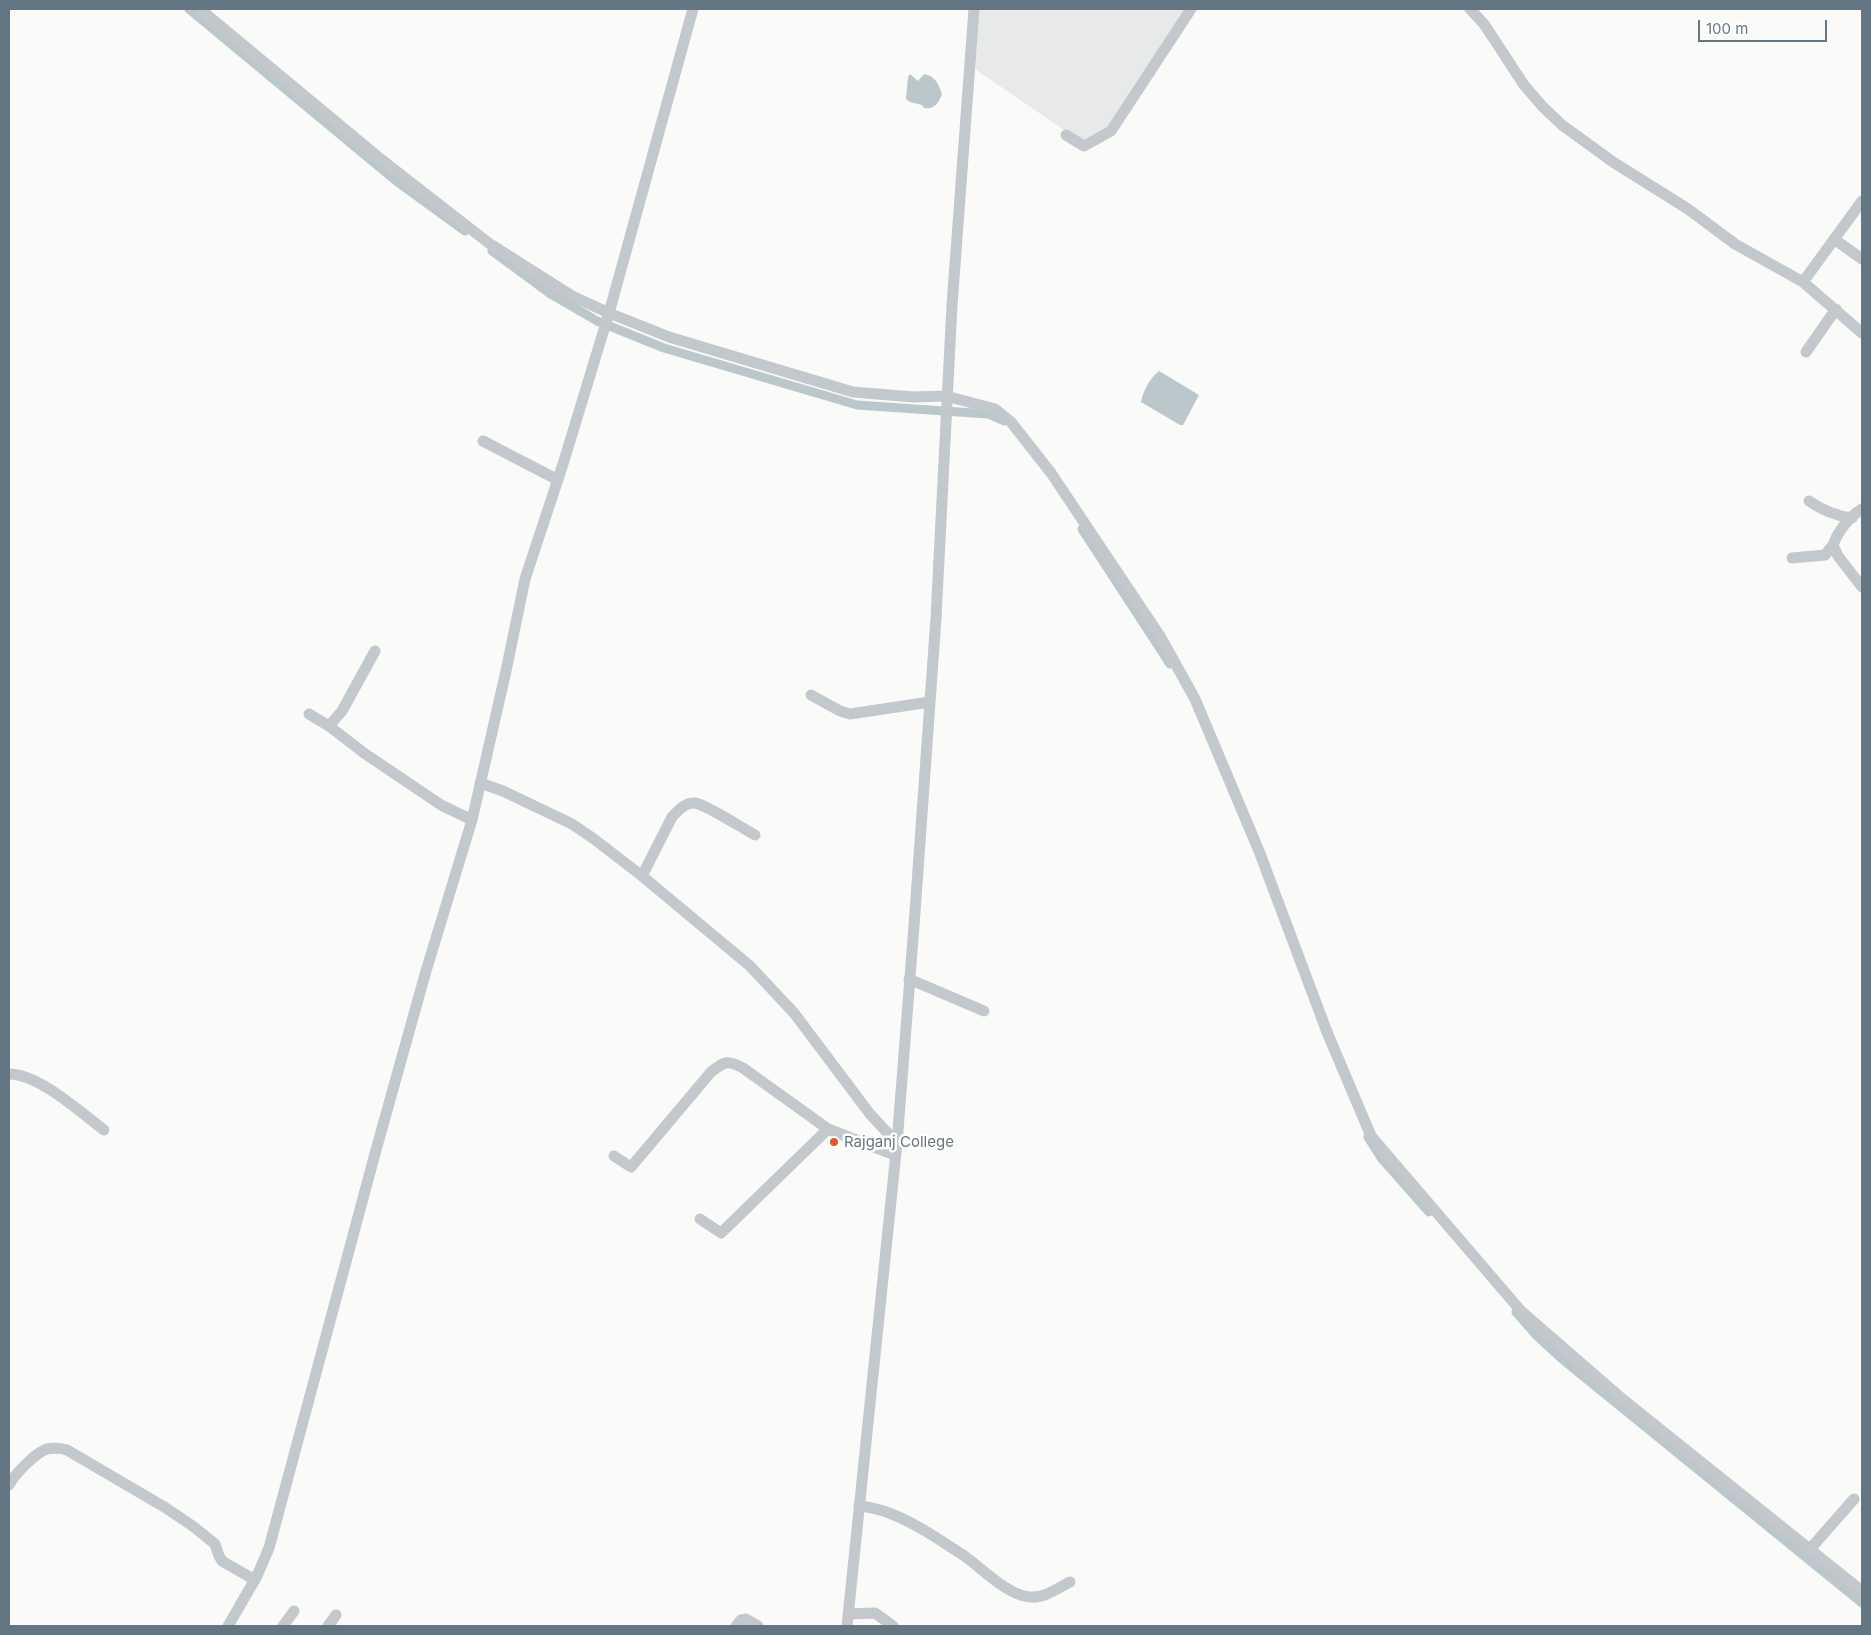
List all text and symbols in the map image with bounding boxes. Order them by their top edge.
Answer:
scale bar [1701,10,1830,42]
text: 100 m [1706,19,1748,38]
place label: Rajganj College [844,1133,954,1151]
marker: Rajganj College [828,1136,840,1148]

